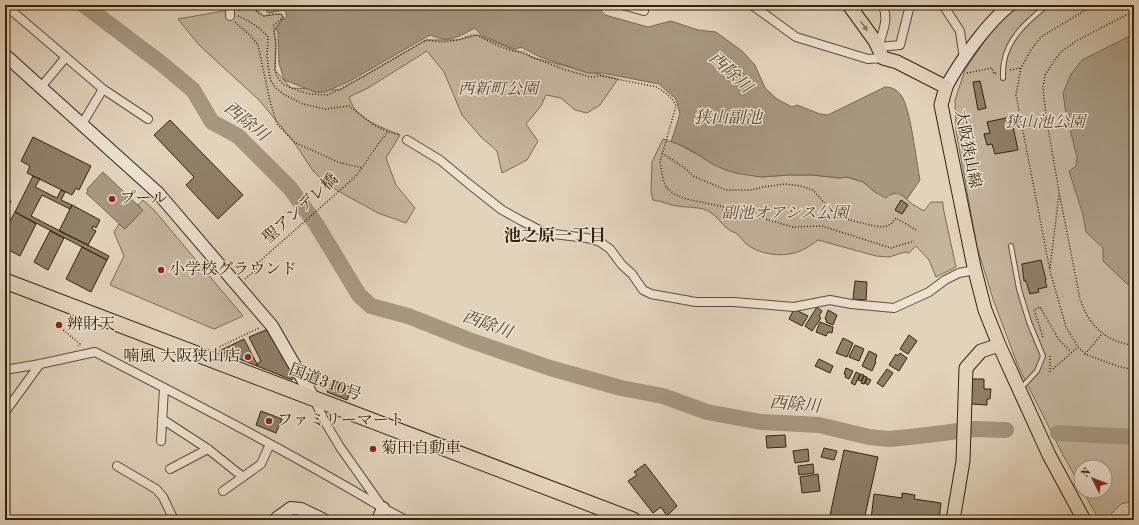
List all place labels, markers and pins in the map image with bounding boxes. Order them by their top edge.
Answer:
place label: プール [120,190,167,207]
marker: プール [107,194,117,204]
place label: 小学校グラウンド [169,260,297,278]
marker: 小学校グラウンド [156,265,166,275]
place label: 辨財天 [67,315,115,333]
marker: 辨財天 [54,320,64,330]
place label: 喃風 大阪狭山店 [124,347,240,365]
marker: 喃風 大阪狭山店 [243,352,253,362]
place label: ファミリーマート [277,412,405,429]
marker: ファミリーマート [264,416,274,426]
place label: 菊田自動車 [381,439,461,457]
marker: 菊田自動車 [368,444,378,454]

